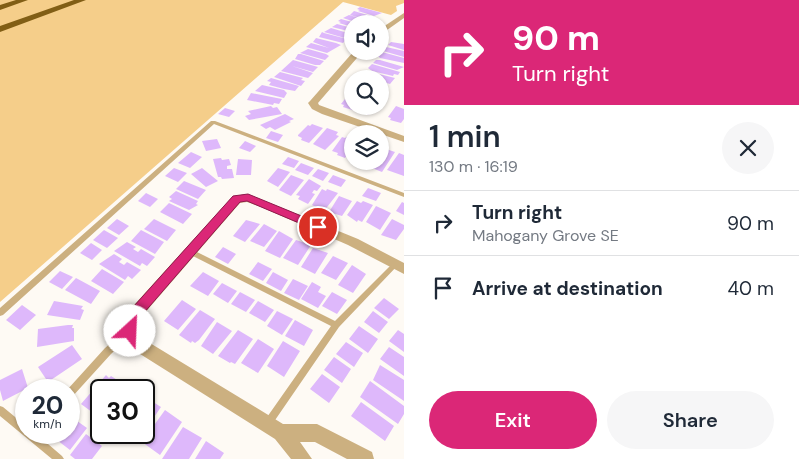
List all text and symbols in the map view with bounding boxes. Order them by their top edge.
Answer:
map controls [344,15,389,170]
button: sound [344,15,389,60]
text: 90 m [512,15,600,61]
icon: right [429,20,494,85]
text: Turn right [512,59,609,88]
button: search [344,70,389,115]
text: 1 min [429,117,501,156]
button: close [722,122,774,174]
button: layers [344,125,389,170]
text: 130 m · 16:19 [429,156,518,177]
text: Turn right [472,200,562,225]
pin [297,206,339,248]
icon: right [429,209,457,237]
text: 90 m [727,211,774,236]
icon: arrive [304,213,332,241]
text: Mahogany Grove SE [472,225,619,246]
icon: arrive [429,274,457,302]
text: Arrive at destination [472,276,663,301]
text: 40 m [727,276,774,301]
position arrow [103,304,155,356]
speed limit sign: 30 [90,379,155,444]
text: 20 [32,389,63,422]
button: Exit [429,391,597,449]
button: Share [607,391,774,449]
text: km/h [33,416,62,432]

